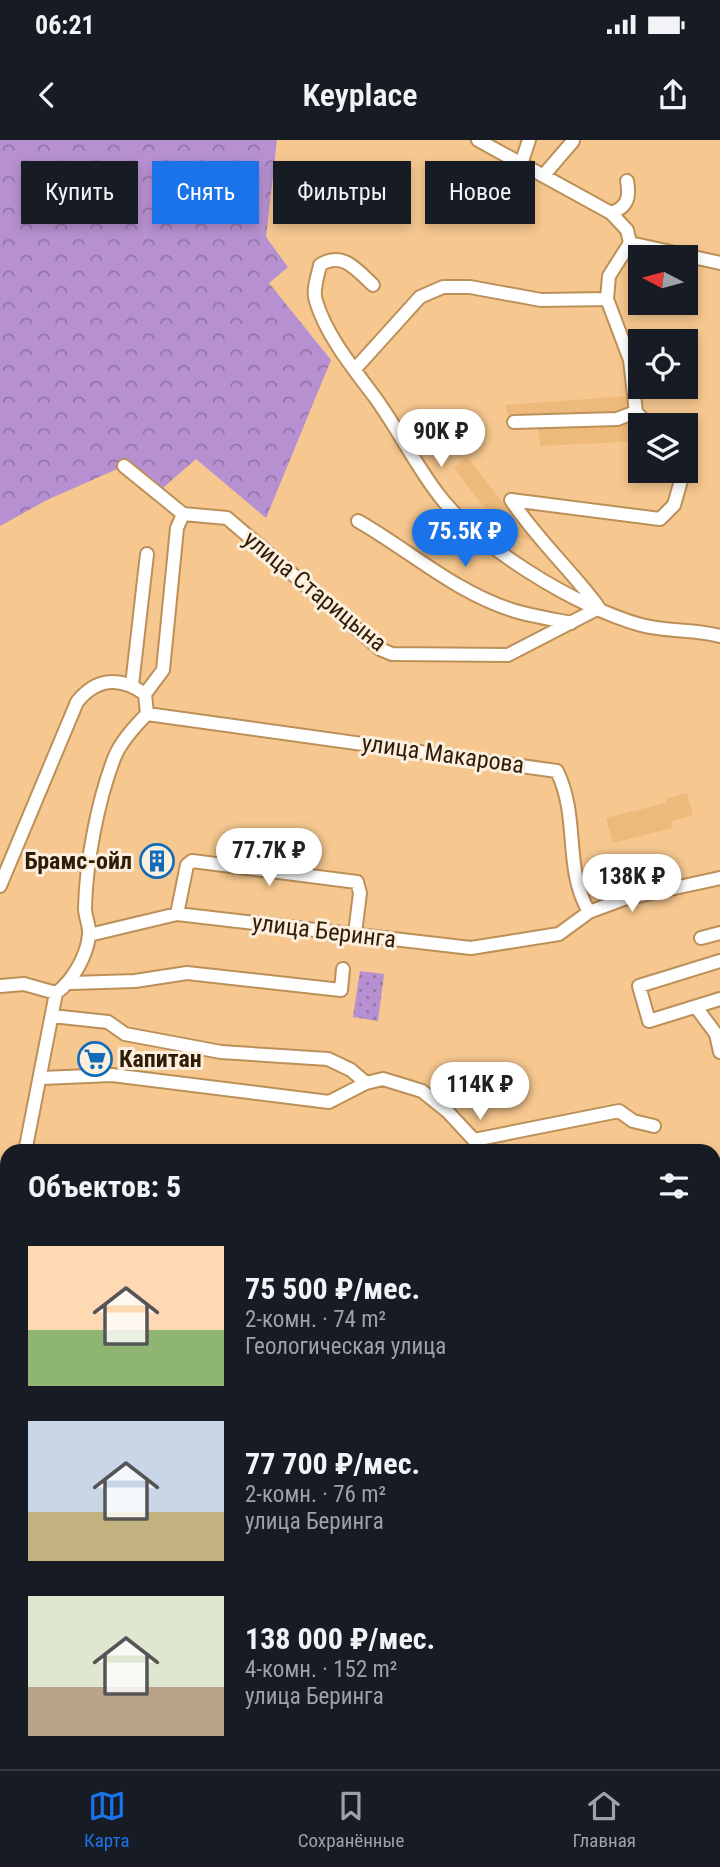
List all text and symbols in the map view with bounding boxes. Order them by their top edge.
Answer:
text: 06:21 [35,10,95,40]
icon: back [28,76,66,114]
text: Keyplace [302,76,418,114]
icon: share [654,76,692,114]
chip: Купить [21,161,138,224]
chip: Снять [152,161,259,224]
chip: Фильтры [273,161,411,224]
chip: Новое [425,161,535,224]
north arrow [628,245,698,315]
map controls [628,245,698,483]
button: locate [628,329,698,399]
pin: 90K ₽ [392,410,490,469]
button: layers [628,413,698,483]
text: 90K ₽ [413,418,469,445]
pin: 75.5K ₽ [400,510,530,569]
text: 75.5K ₽ [428,518,502,545]
street label: улица Старицына [238,525,392,657]
street label: улица Макарова [360,729,526,779]
pin: 77.7K ₽ [204,828,334,888]
text: 77.7K ₽ [232,837,306,864]
building icon: Брамс-ойл [138,842,176,880]
place label: Брамс-ойл [25,847,132,875]
pin: 138K ₽ [575,854,689,914]
text: 138K ₽ [598,863,666,890]
street label: улица Беринга [250,908,398,954]
supermarket icon: Капитан [76,1040,114,1078]
place label: Капитан [119,1045,202,1073]
pin: 114K ₽ [423,1062,537,1122]
text: 114K ₽ [446,1071,514,1098]
icon: filters [655,1167,693,1205]
text: Объектов: 5 [28,1169,181,1204]
text: 75 500 ₽/мес. [245,1271,420,1306]
icon: home [84,1274,168,1358]
text: 2-комн. · 74 m² [245,1306,386,1333]
text: Геологическая улица [245,1333,446,1360]
text: 77 700 ₽/мес. [245,1446,420,1481]
icon: home [84,1449,168,1533]
text: 2-комн. · 76 m² [245,1481,386,1508]
text: улица Беринга [245,1508,384,1535]
text: 138 000 ₽/мес. [245,1621,435,1656]
icon: home [84,1624,168,1708]
text: 4-комн. · 152 m² [245,1656,397,1683]
text: улица Беринга [245,1683,384,1710]
tab: Карта [84,1787,130,1852]
tab: Сохранённые [298,1787,404,1852]
tab: Главная [573,1787,636,1852]

